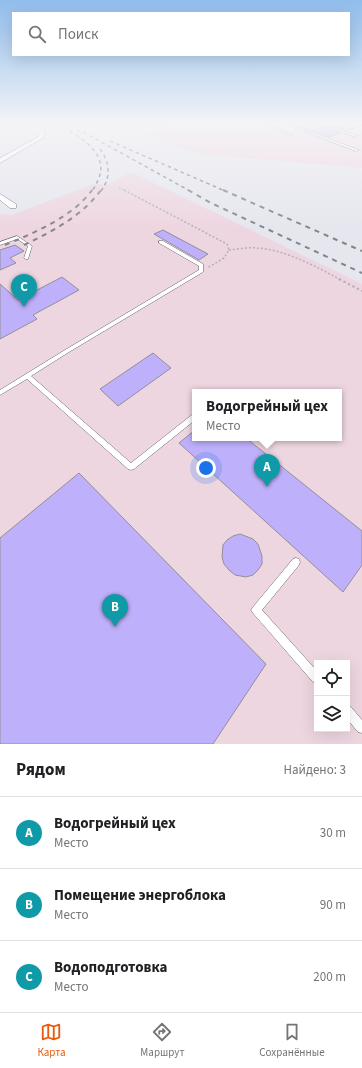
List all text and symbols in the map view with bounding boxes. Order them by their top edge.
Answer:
search box [12,12,350,56]
icon: search [26,23,48,45]
text: Поиск [58,24,99,45]
pin: C [11,274,37,307]
popup [192,389,342,441]
text: Водогрейный цех [206,396,328,417]
text: Место [206,417,241,435]
pin: A [254,454,280,487]
your location [196,458,216,478]
pin: B [102,594,128,627]
map controls [314,660,350,732]
button: locate [314,660,350,696]
button: layers [314,696,350,732]
text: Рядом [16,758,66,782]
text: Найдено: 3 [284,761,346,779]
text: Водогрейный цех [54,813,176,834]
text: A [25,824,33,842]
text: 30 m [320,824,346,842]
text: Место [54,834,89,852]
text: Помещение энергоблока [54,885,226,906]
text: B [25,896,33,914]
text: 90 m [320,896,346,914]
text: Место [54,906,89,924]
text: Водоподготовка [54,957,167,978]
text: C [25,968,33,986]
text: 200 m [313,968,346,986]
text: Место [54,978,89,996]
tab: Карта [37,1021,66,1060]
tab: Маршрут [140,1021,185,1060]
tab: Сохранённые [259,1021,325,1060]

